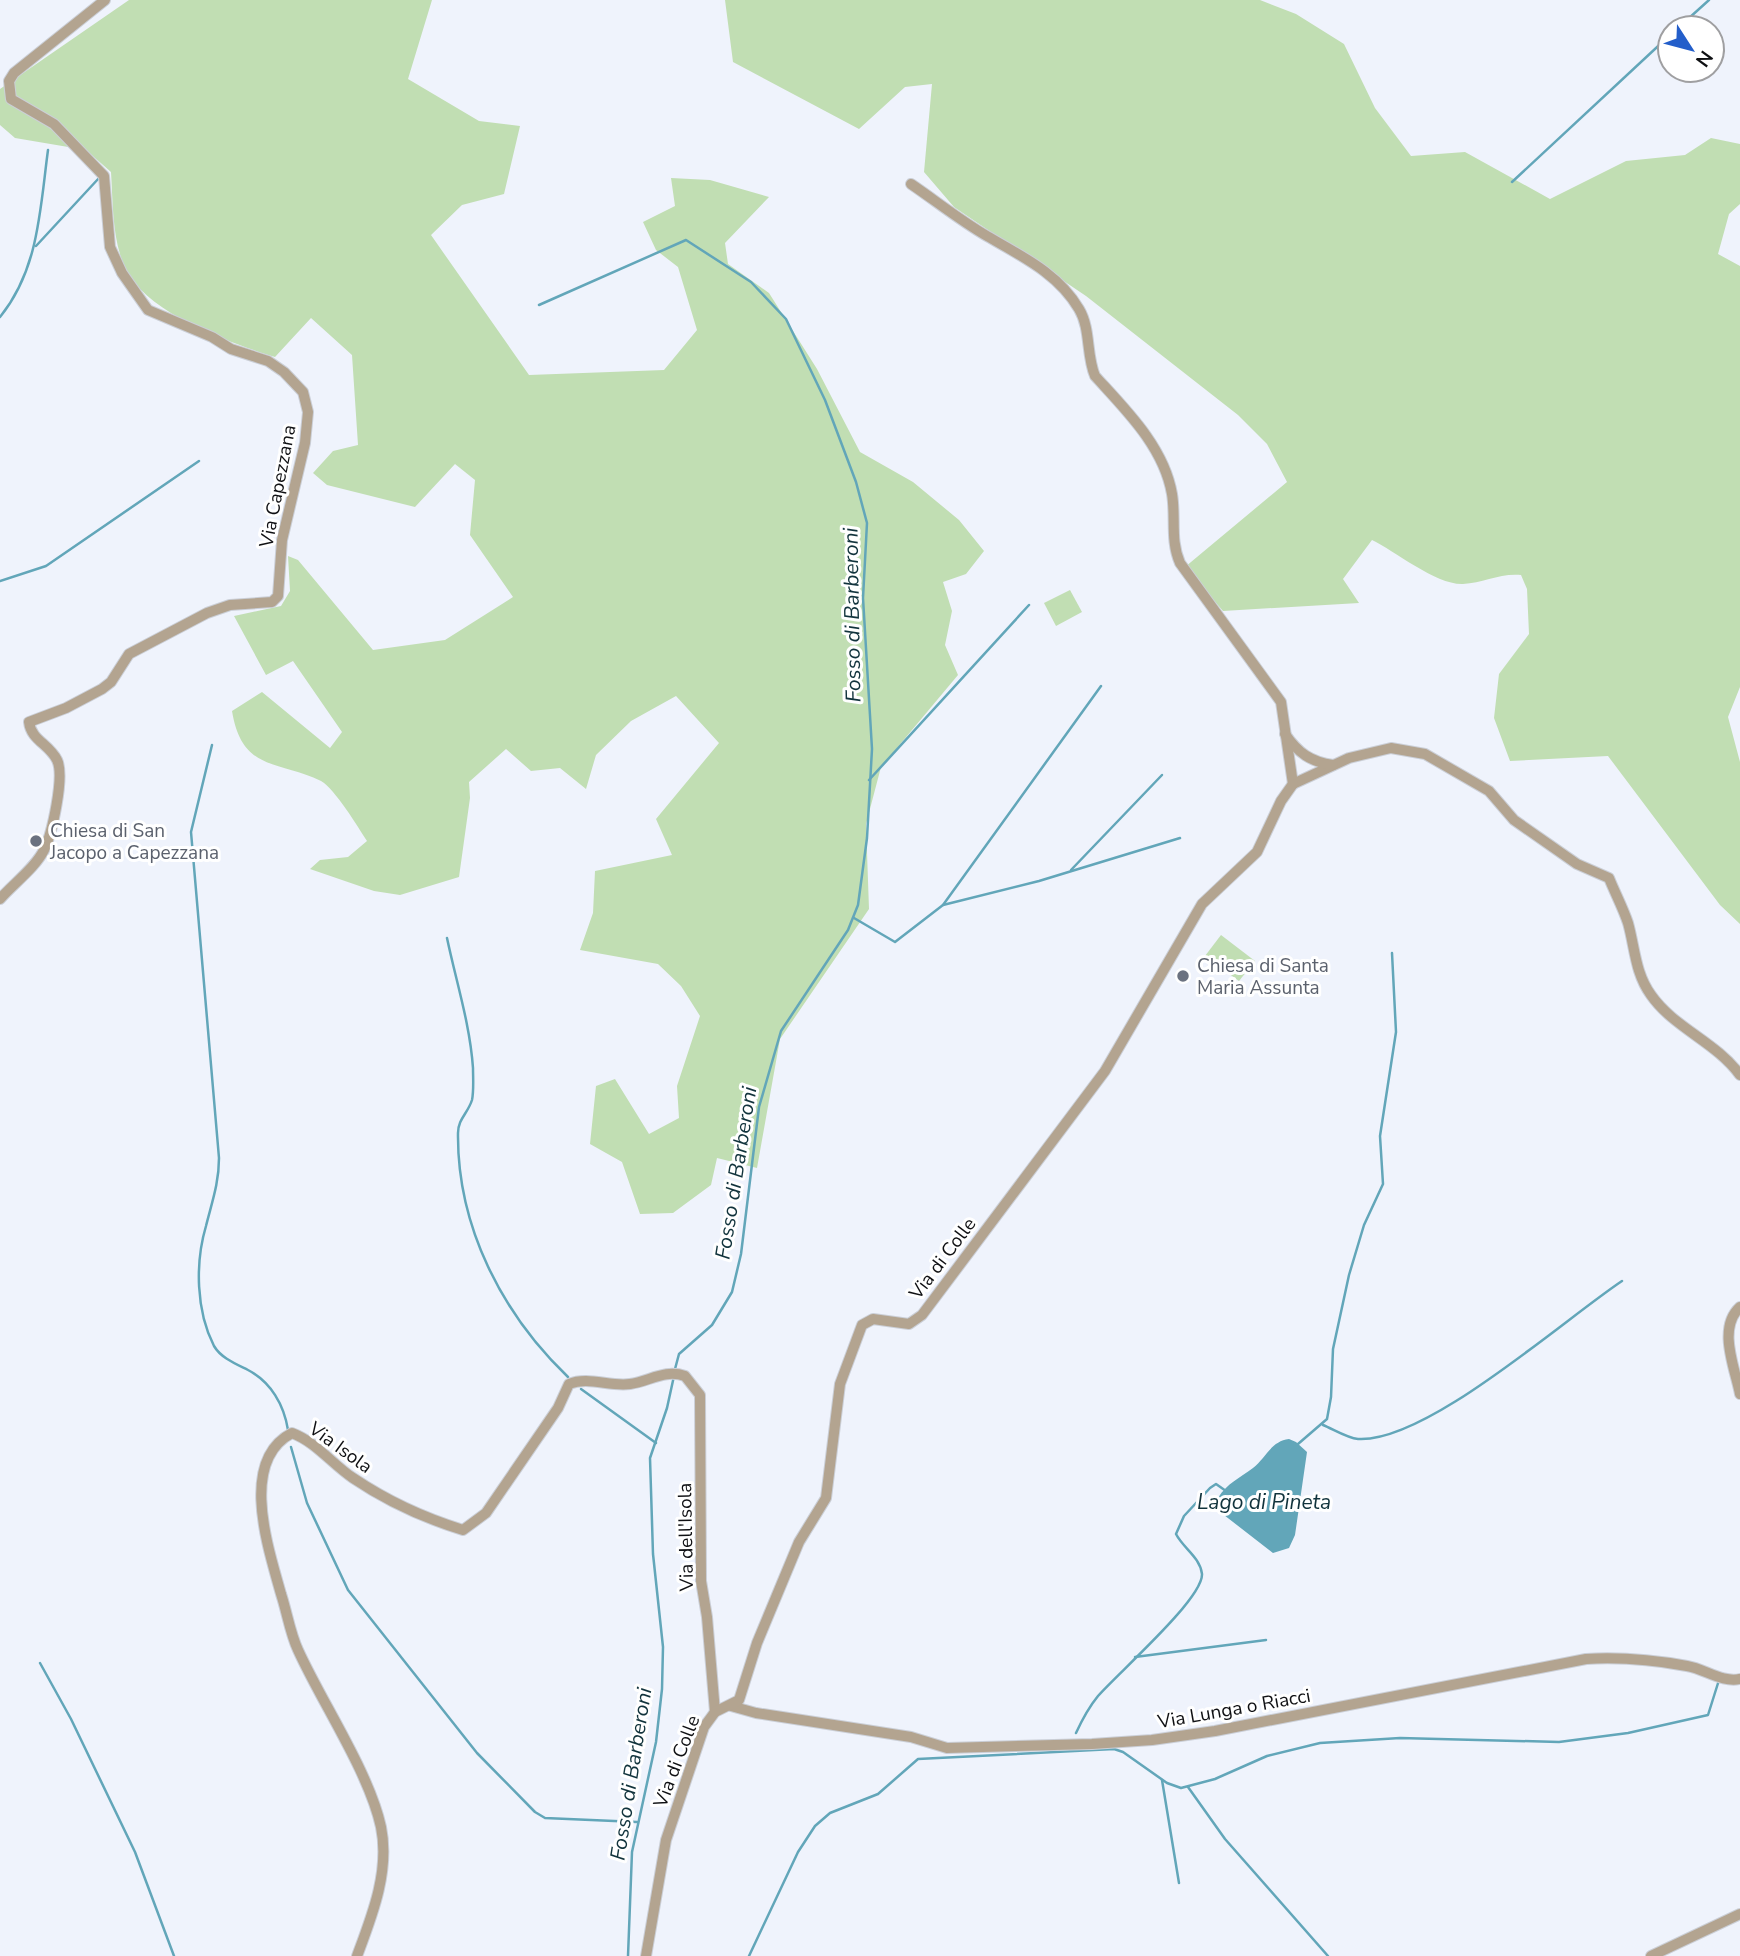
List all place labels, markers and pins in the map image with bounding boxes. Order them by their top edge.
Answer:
place label: Chiesa di San Jacopo a Capezzana [49,818,219,866]
marker: Chiesa di San Jacopo a Capezzana [28,833,44,849]
place label: Chiesa di Santa Maria Assunta [1197,953,1329,1001]
marker: Chiesa di Santa Maria Assunta [1175,968,1191,984]

